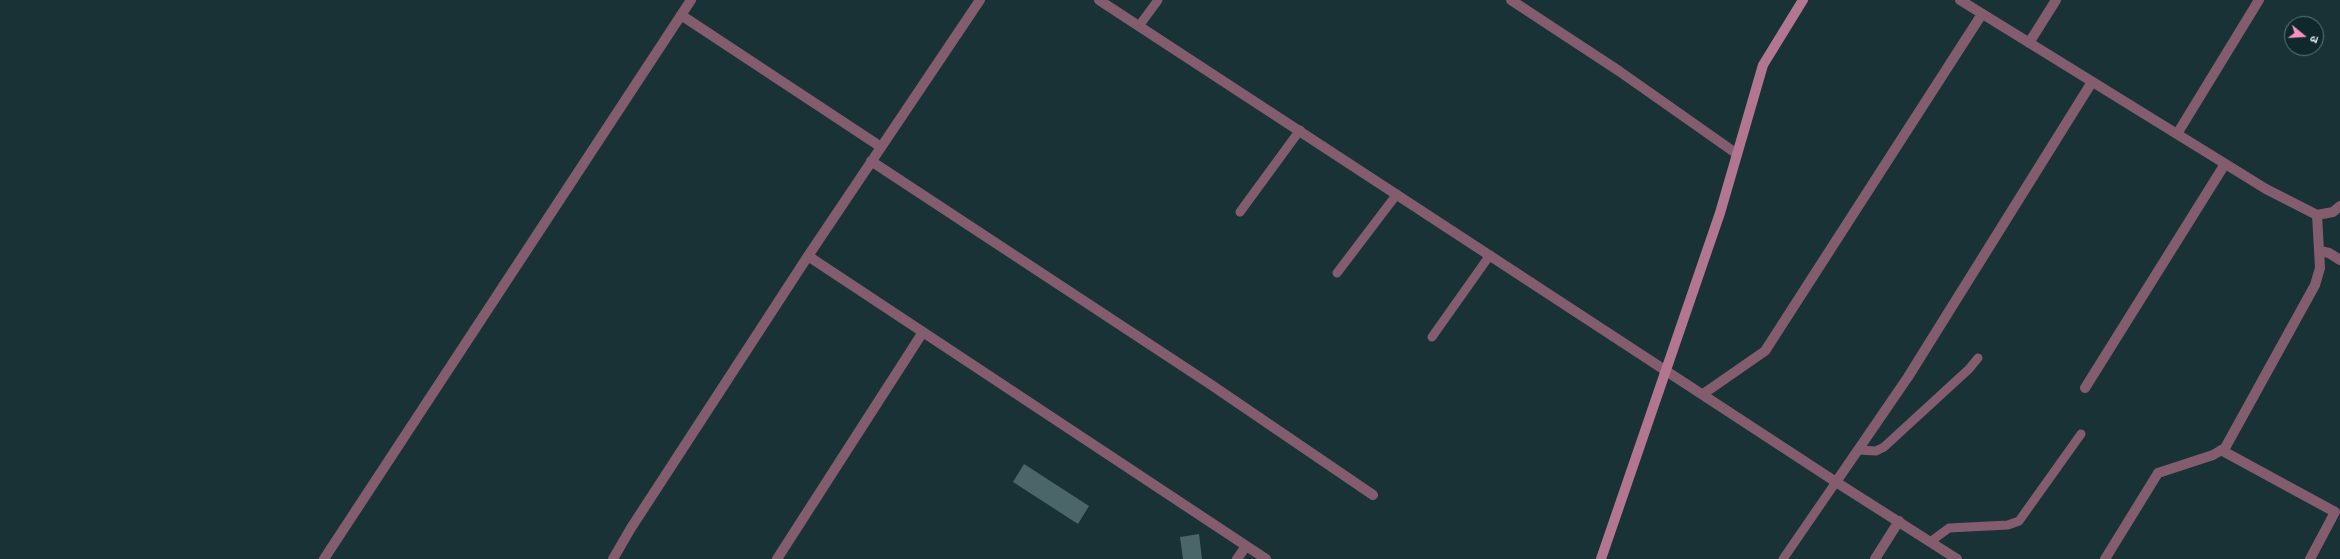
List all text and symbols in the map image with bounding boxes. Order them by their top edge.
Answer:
north arrow [2284,16,2324,56]
text: उ [2308,34,2321,44]

